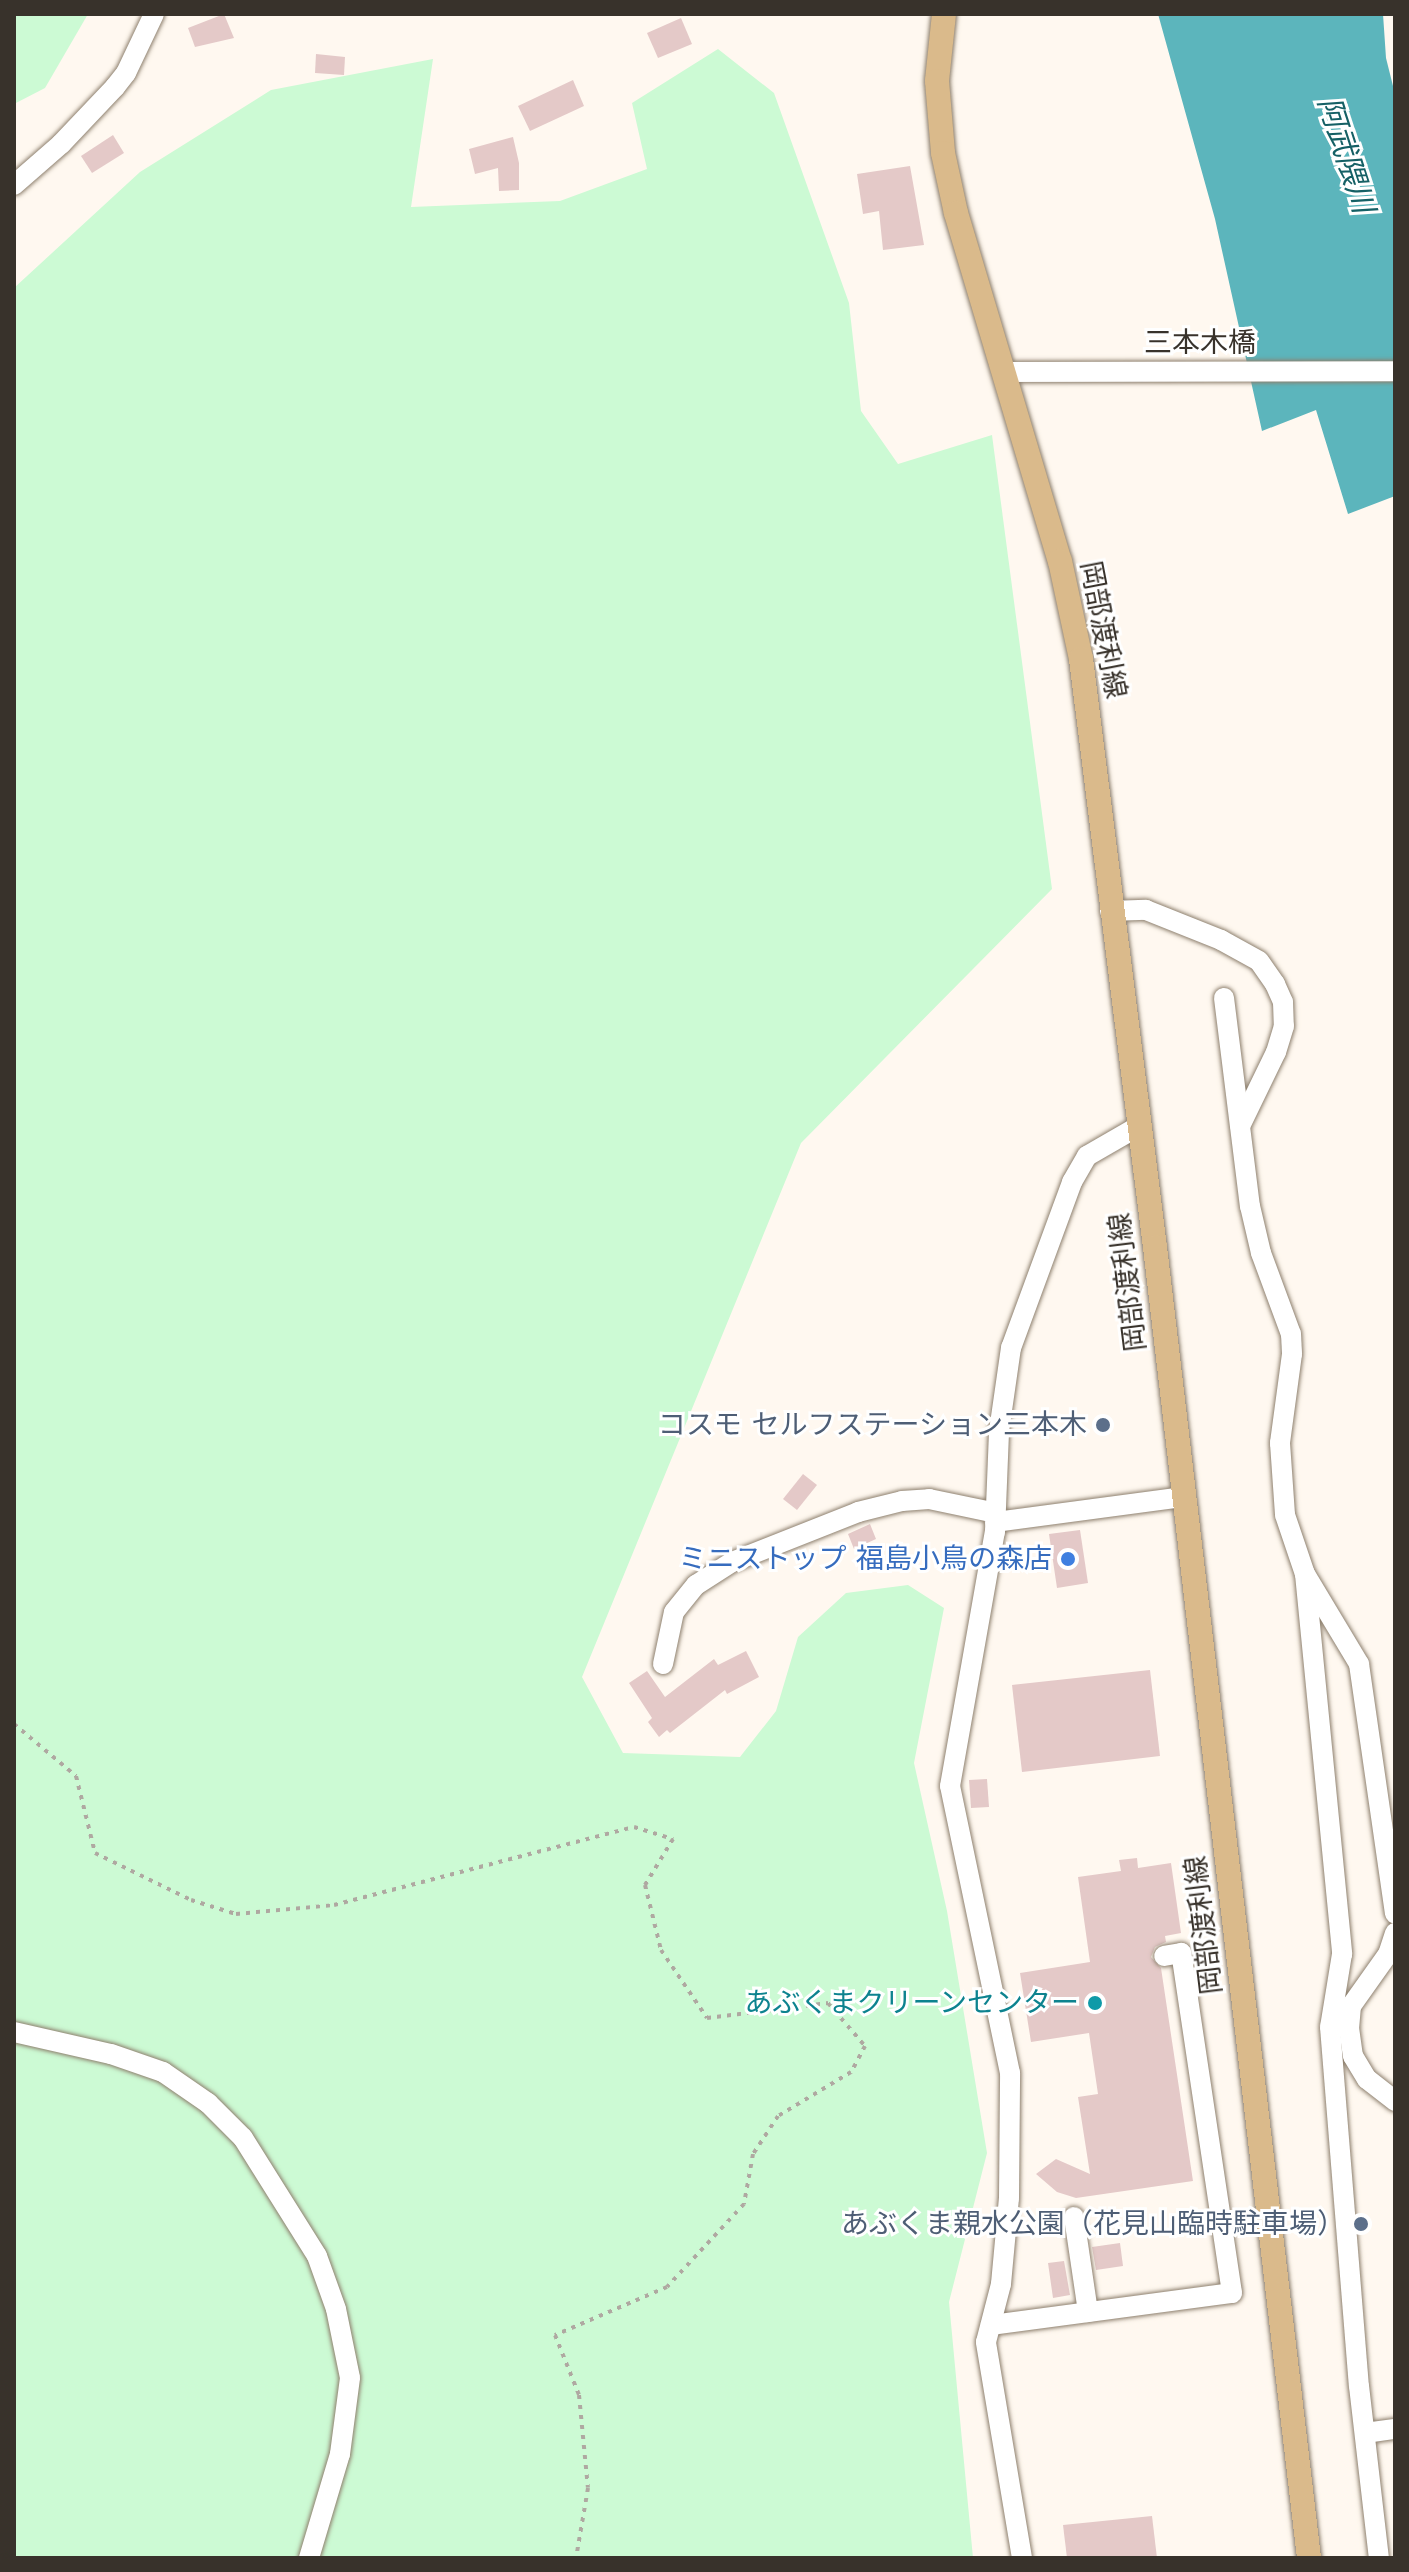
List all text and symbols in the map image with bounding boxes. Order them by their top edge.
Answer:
water label: 阿武隈川 [1310,92,1382,218]
street label: 三本木橋 [1144,326,1256,360]
street label: 岡部渡利線 [1073,558,1133,702]
street label: 岡部渡利線 [1103,1210,1153,1354]
place label: コスモ セルフステーション三本木 [657,1408,1087,1442]
marker: コスモ セルフステーション三本木 [1094,1416,1112,1434]
place label: ミニストップ 福島小鳥の森店 [678,1542,1052,1576]
marker: ミニストップ 福島小鳥の森店 [1059,1550,1077,1568]
street label: 岡部渡利線 [1179,1853,1229,1997]
place label: あぶくまクリーンセンター [743,1986,1079,2020]
marker: あぶくまクリーンセンター [1086,1994,1104,2012]
place label: あぶくま親水公園（花見山臨時駐車場） [841,2207,1345,2241]
marker: あぶくま親水公園（花見山臨時駐車場） [1352,2215,1370,2233]

